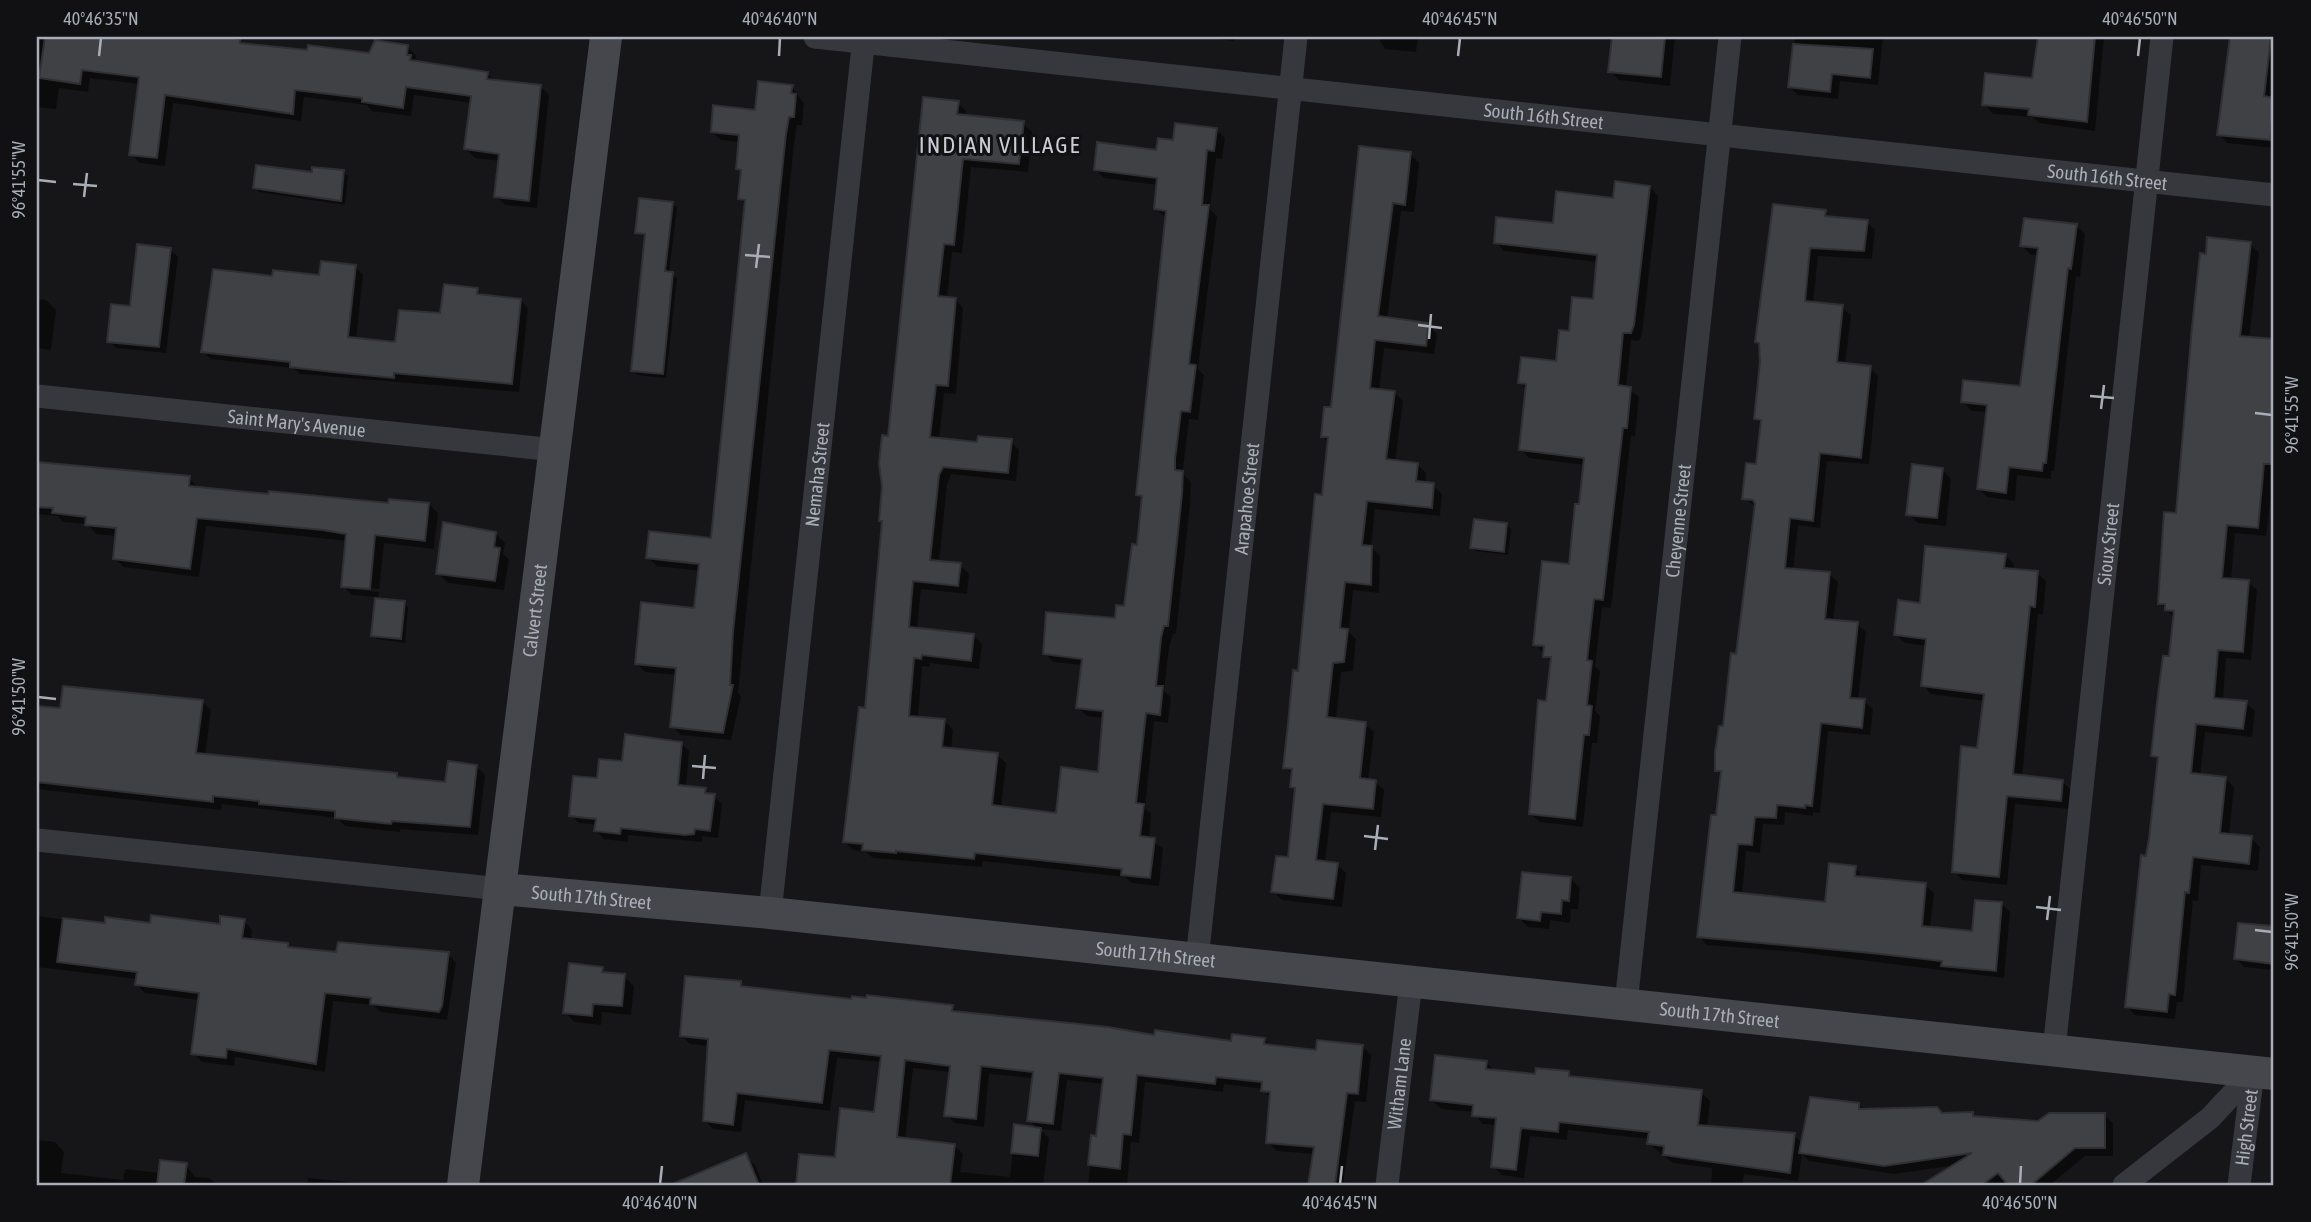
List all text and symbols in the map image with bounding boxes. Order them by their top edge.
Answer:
text: 40°46'35"N [63,8,139,29]
text: 40°46'40"N [742,8,818,29]
text: 40°46'45"N [1422,8,1498,29]
text: 40°46'50"N [2102,8,2178,29]
street label: South 16th Street [1483,99,1605,133]
district label: INDIAN VILLAGE [919,132,1081,158]
text: 96°41'55"W [8,141,29,219]
street label: South 16th Street [2046,160,2168,194]
text: 96°41'55"W [2281,376,2302,454]
street label: Saint Mary's Avenue [227,405,367,441]
street label: Nemaha Street [801,421,834,528]
street label: Arapahoe Street [1230,442,1263,556]
street label: Cheyenne Street [1661,463,1695,579]
street label: Sioux Street [2093,502,2123,586]
street label: Calvert Street [518,563,551,658]
text: 96°41'50"W [8,658,29,736]
street label: South 17th Street [531,881,653,913]
text: 96°41'50"W [2281,893,2302,971]
street label: South 17th Street [1095,937,1217,972]
street label: South 17th Street [1659,997,1781,1032]
street label: Witham Lane [1383,1037,1415,1131]
street label: High Street [2230,1088,2262,1167]
text: 40°46'40"N [622,1192,698,1213]
text: 40°46'45"N [1302,1192,1378,1213]
text: 40°46'50"N [1982,1192,2058,1213]

